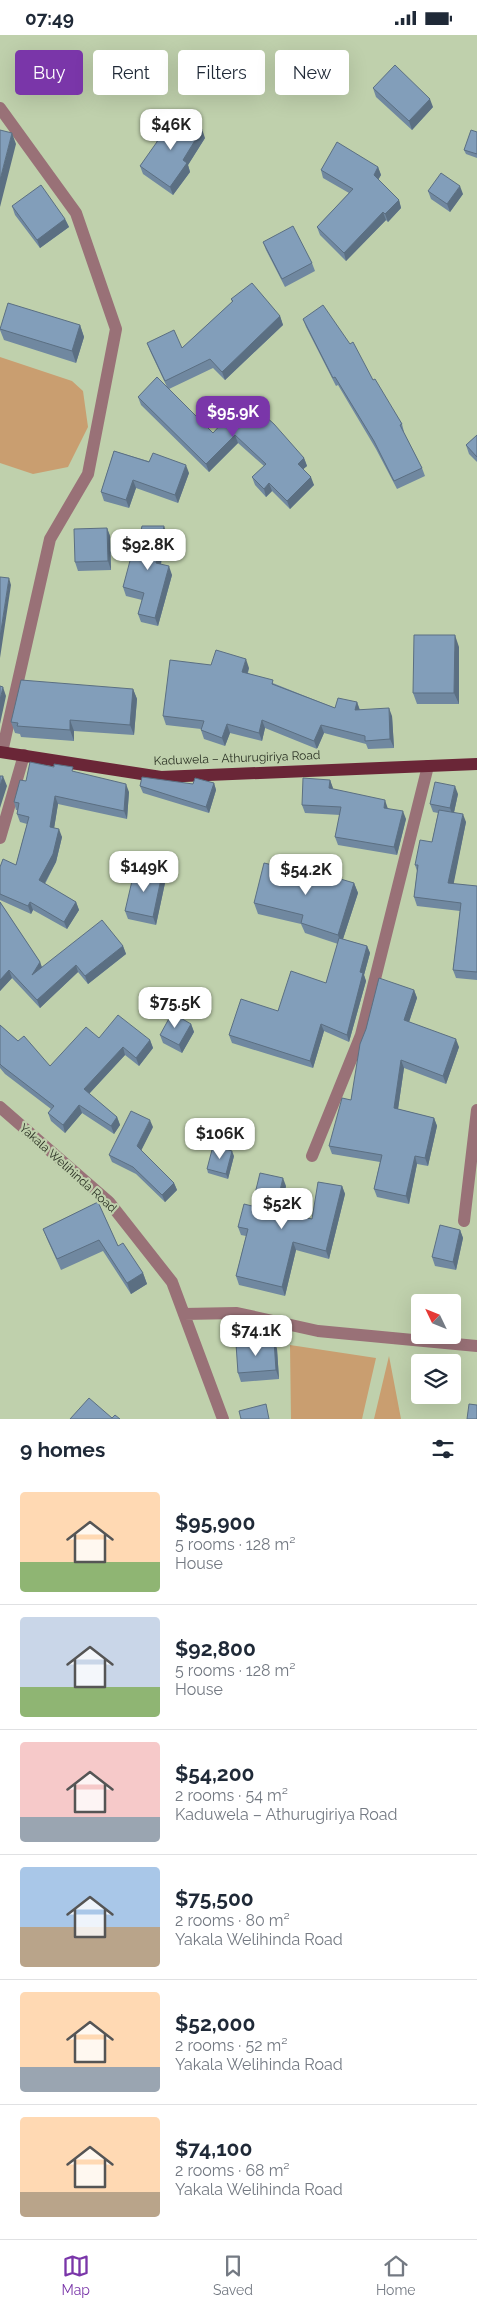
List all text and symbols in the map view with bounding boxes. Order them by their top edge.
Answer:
text: 07:49 [25,7,74,29]
chip: Buy [15,50,83,95]
chip: Rent [93,50,168,95]
chip: Filters [178,50,265,95]
chip: New [275,50,349,95]
pin: $46K [141,109,201,151]
text: $46K [151,115,191,134]
pin: $95.9K [192,395,274,438]
text: $95.9K [207,402,259,421]
pin: $92.8K [107,529,189,571]
text: $92.8K [122,535,174,554]
street label: Kaduwela – Athurugiriya Road [153,748,321,768]
pin: $149K [109,851,179,893]
pin: $54.2K [265,853,347,896]
text: $149K [120,857,168,876]
text: $54.2K [280,860,332,879]
pin: $75.5K [134,987,216,1029]
text: $75.5K [150,993,200,1012]
pin: $106K [185,1117,255,1160]
street label: Yakala Welihinda Road [17,1121,119,1215]
text: $106K [196,1124,244,1143]
pin: $52K [252,1187,312,1230]
text: $52K [263,1194,301,1213]
north arrow [411,1294,461,1344]
map controls [411,1294,461,1404]
pin: $74.1K [215,1315,297,1357]
text: $74.1K [231,1321,281,1340]
button: layers [411,1354,461,1404]
icon: filters [429,1435,457,1463]
text: 9 homes [20,1437,105,1462]
text: $95,900 [175,1510,255,1535]
icon: home [60,1512,120,1572]
text: 5 rooms · 128 m² [175,1535,295,1554]
text: House [175,1554,223,1573]
text: $92,800 [175,1636,256,1661]
icon: home [60,1637,120,1697]
text: 5 rooms · 128 m² [175,1661,295,1680]
text: House [175,1680,223,1699]
text: $54,200 [175,1761,254,1786]
icon: home [60,1762,120,1822]
text: 2 rooms · 54 m² [175,1786,288,1805]
text: Kaduwela – Athurugiriya Road [175,1805,397,1824]
text: $75,500 [175,1886,254,1911]
icon: home [60,1887,120,1947]
text: 2 rooms · 80 m² [175,1911,290,1930]
text: Yakala Welihinda Road [175,1930,343,1949]
text: $52,000 [175,2011,255,2036]
icon: home [60,2012,120,2072]
text: 2 rooms · 52 m² [175,2036,287,2055]
text: Yakala Welihinda Road [175,2055,343,2074]
text: $74,100 [175,2136,252,2161]
icon: home [60,2137,120,2197]
text: 2 rooms · 68 m² [175,2161,290,2180]
text: Yakala Welihinda Road [175,2180,343,2199]
tab: Map [61,2252,90,2298]
tab: Saved [213,2252,253,2298]
tab: Home [376,2252,416,2298]

